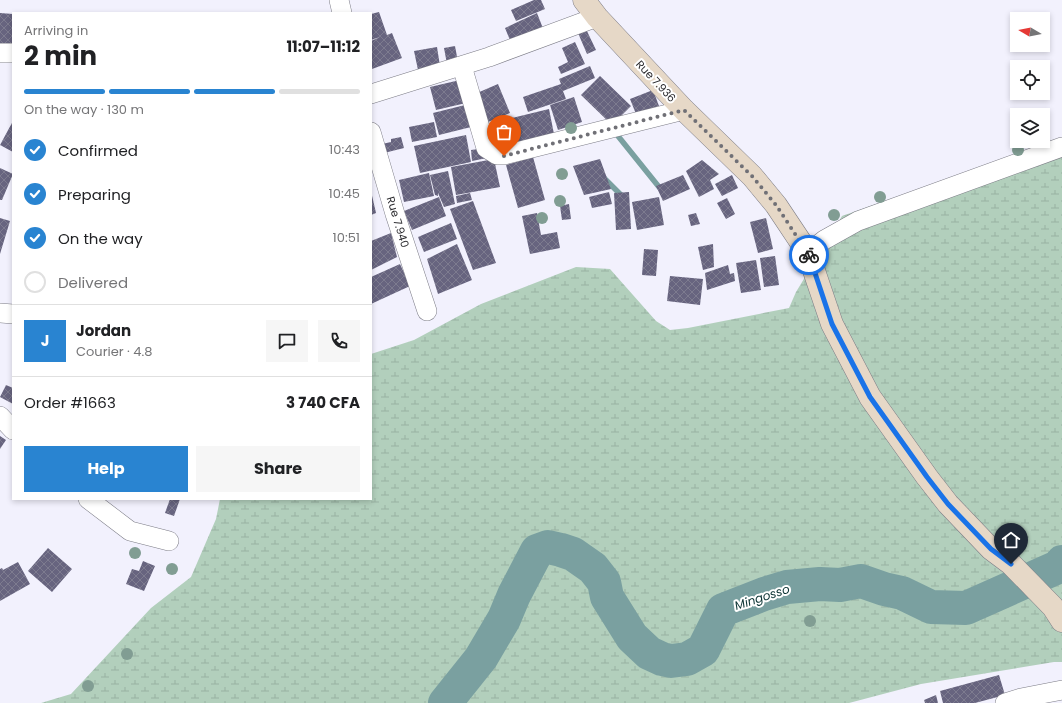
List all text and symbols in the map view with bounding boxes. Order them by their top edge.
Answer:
north arrow [1010,12,1050,52]
map controls [1010,12,1050,148]
text: Arriving in [24,21,88,40]
text: 11:07–11:12 [286,36,360,57]
text: 2 min [24,38,97,74]
street label: Rue 7.936 [632,56,680,106]
button: locate [1010,60,1050,100]
text: On the way · 130 m [24,100,144,119]
button: layers [1010,108,1050,148]
pin [487,115,521,156]
icon: bag [493,121,515,143]
icon: check [24,139,46,161]
text: Confirmed [58,140,138,161]
text: 10:43 [329,140,360,159]
icon: check [24,183,46,205]
text: Preparing [58,184,131,205]
text: 10:45 [329,184,360,203]
street label: Rue 7.940 [383,195,413,250]
icon: check [24,227,46,249]
text: On the way [58,228,143,249]
text: 10:51 [333,228,360,247]
courier [789,235,829,275]
icon: bike [798,244,820,266]
text: Delivered [58,272,128,293]
text: Jordan [76,320,131,341]
button: chat [266,320,308,362]
button: phone [318,320,360,362]
text: J [41,330,49,351]
text: Courier · 4.8 [76,342,152,361]
text: Order #1663 [24,392,116,413]
text: 3 740 CFA [286,392,360,413]
button: Help [24,446,188,492]
button: Share [196,446,360,492]
pin [994,523,1028,564]
icon: home [1000,529,1022,551]
water label: Mingosso [732,580,792,614]

